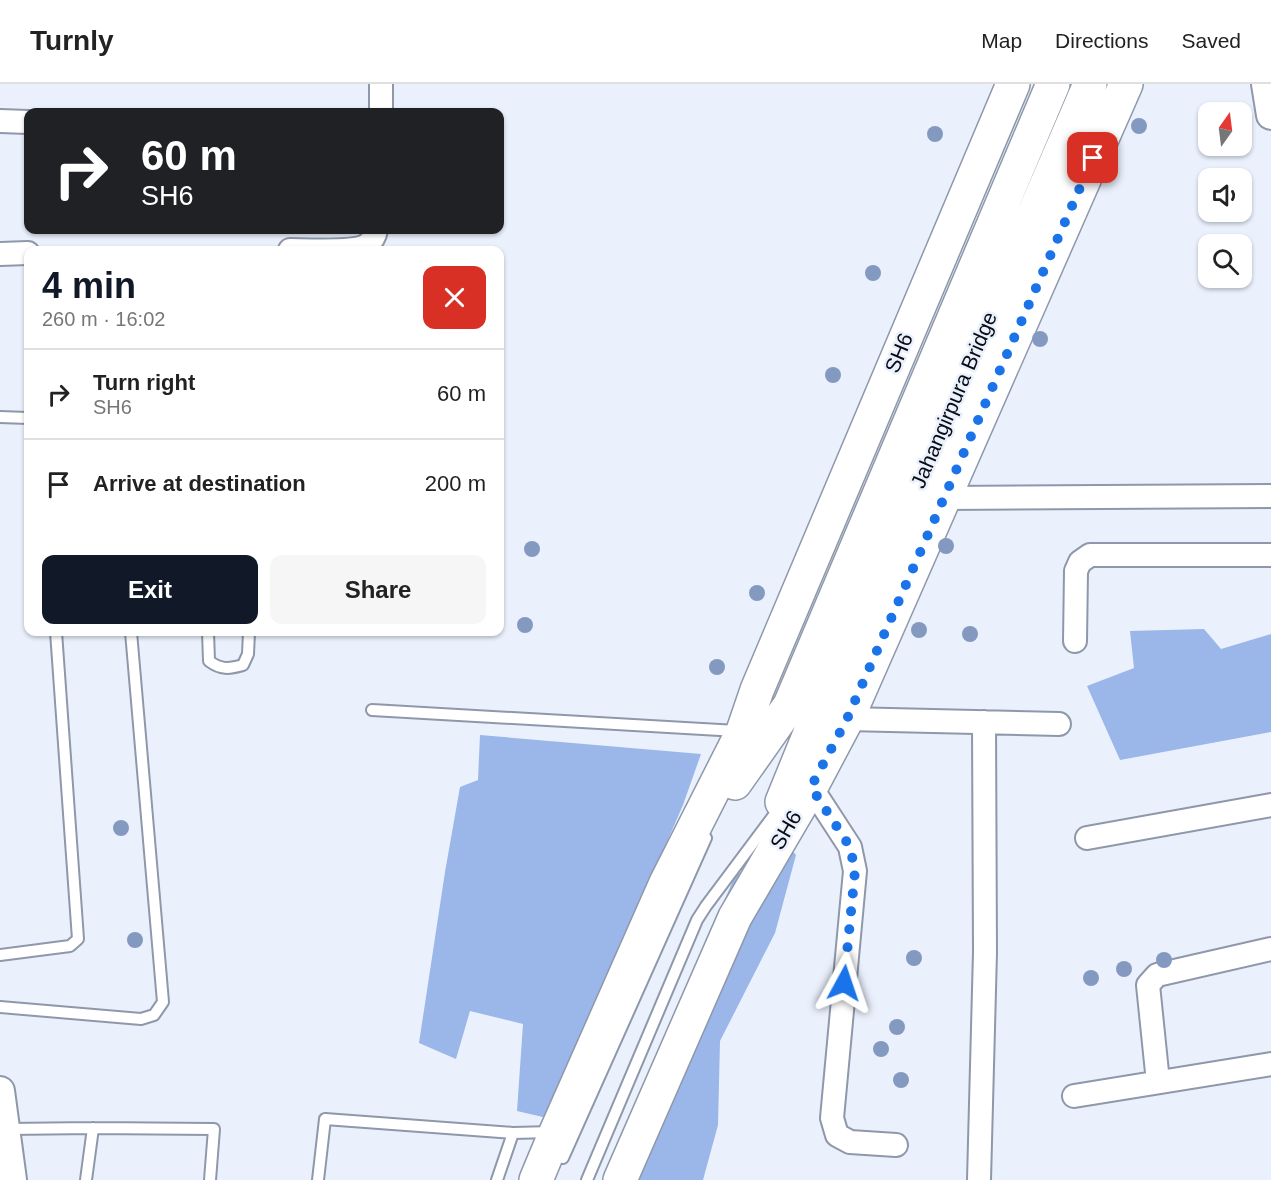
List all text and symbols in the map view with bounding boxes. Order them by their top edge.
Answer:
text: Turnly [30,25,113,56]
text: Map [981,29,1022,52]
text: Directions [1055,29,1148,52]
text: Saved [1181,29,1241,52]
north arrow [1198,102,1252,156]
map controls [1198,102,1252,288]
icon: right [42,132,120,210]
text: 60 m [141,132,237,179]
pin [1067,132,1118,183]
icon: arrive [1076,141,1109,174]
button: sound [1198,168,1252,222]
text: SH6 [141,181,194,211]
button: search [1198,234,1252,288]
text: 4 min [42,265,136,306]
button: close [423,266,486,329]
text: 260 m · 16:02 [42,308,165,330]
street label: Jahangirpura Bridge [906,308,1001,491]
street label: SH6 [880,330,917,376]
text: Turn right [93,370,195,395]
icon: right [42,378,75,411]
text: 60 m [437,381,486,406]
text: SH6 [93,396,132,418]
icon: arrive [42,468,75,501]
text: Arrive at destination [93,471,306,496]
text: 200 m [425,471,486,496]
button: Exit [42,555,258,624]
button: Share [270,555,486,624]
street label: SH6 [765,806,806,853]
position arrow [812,951,876,1015]

